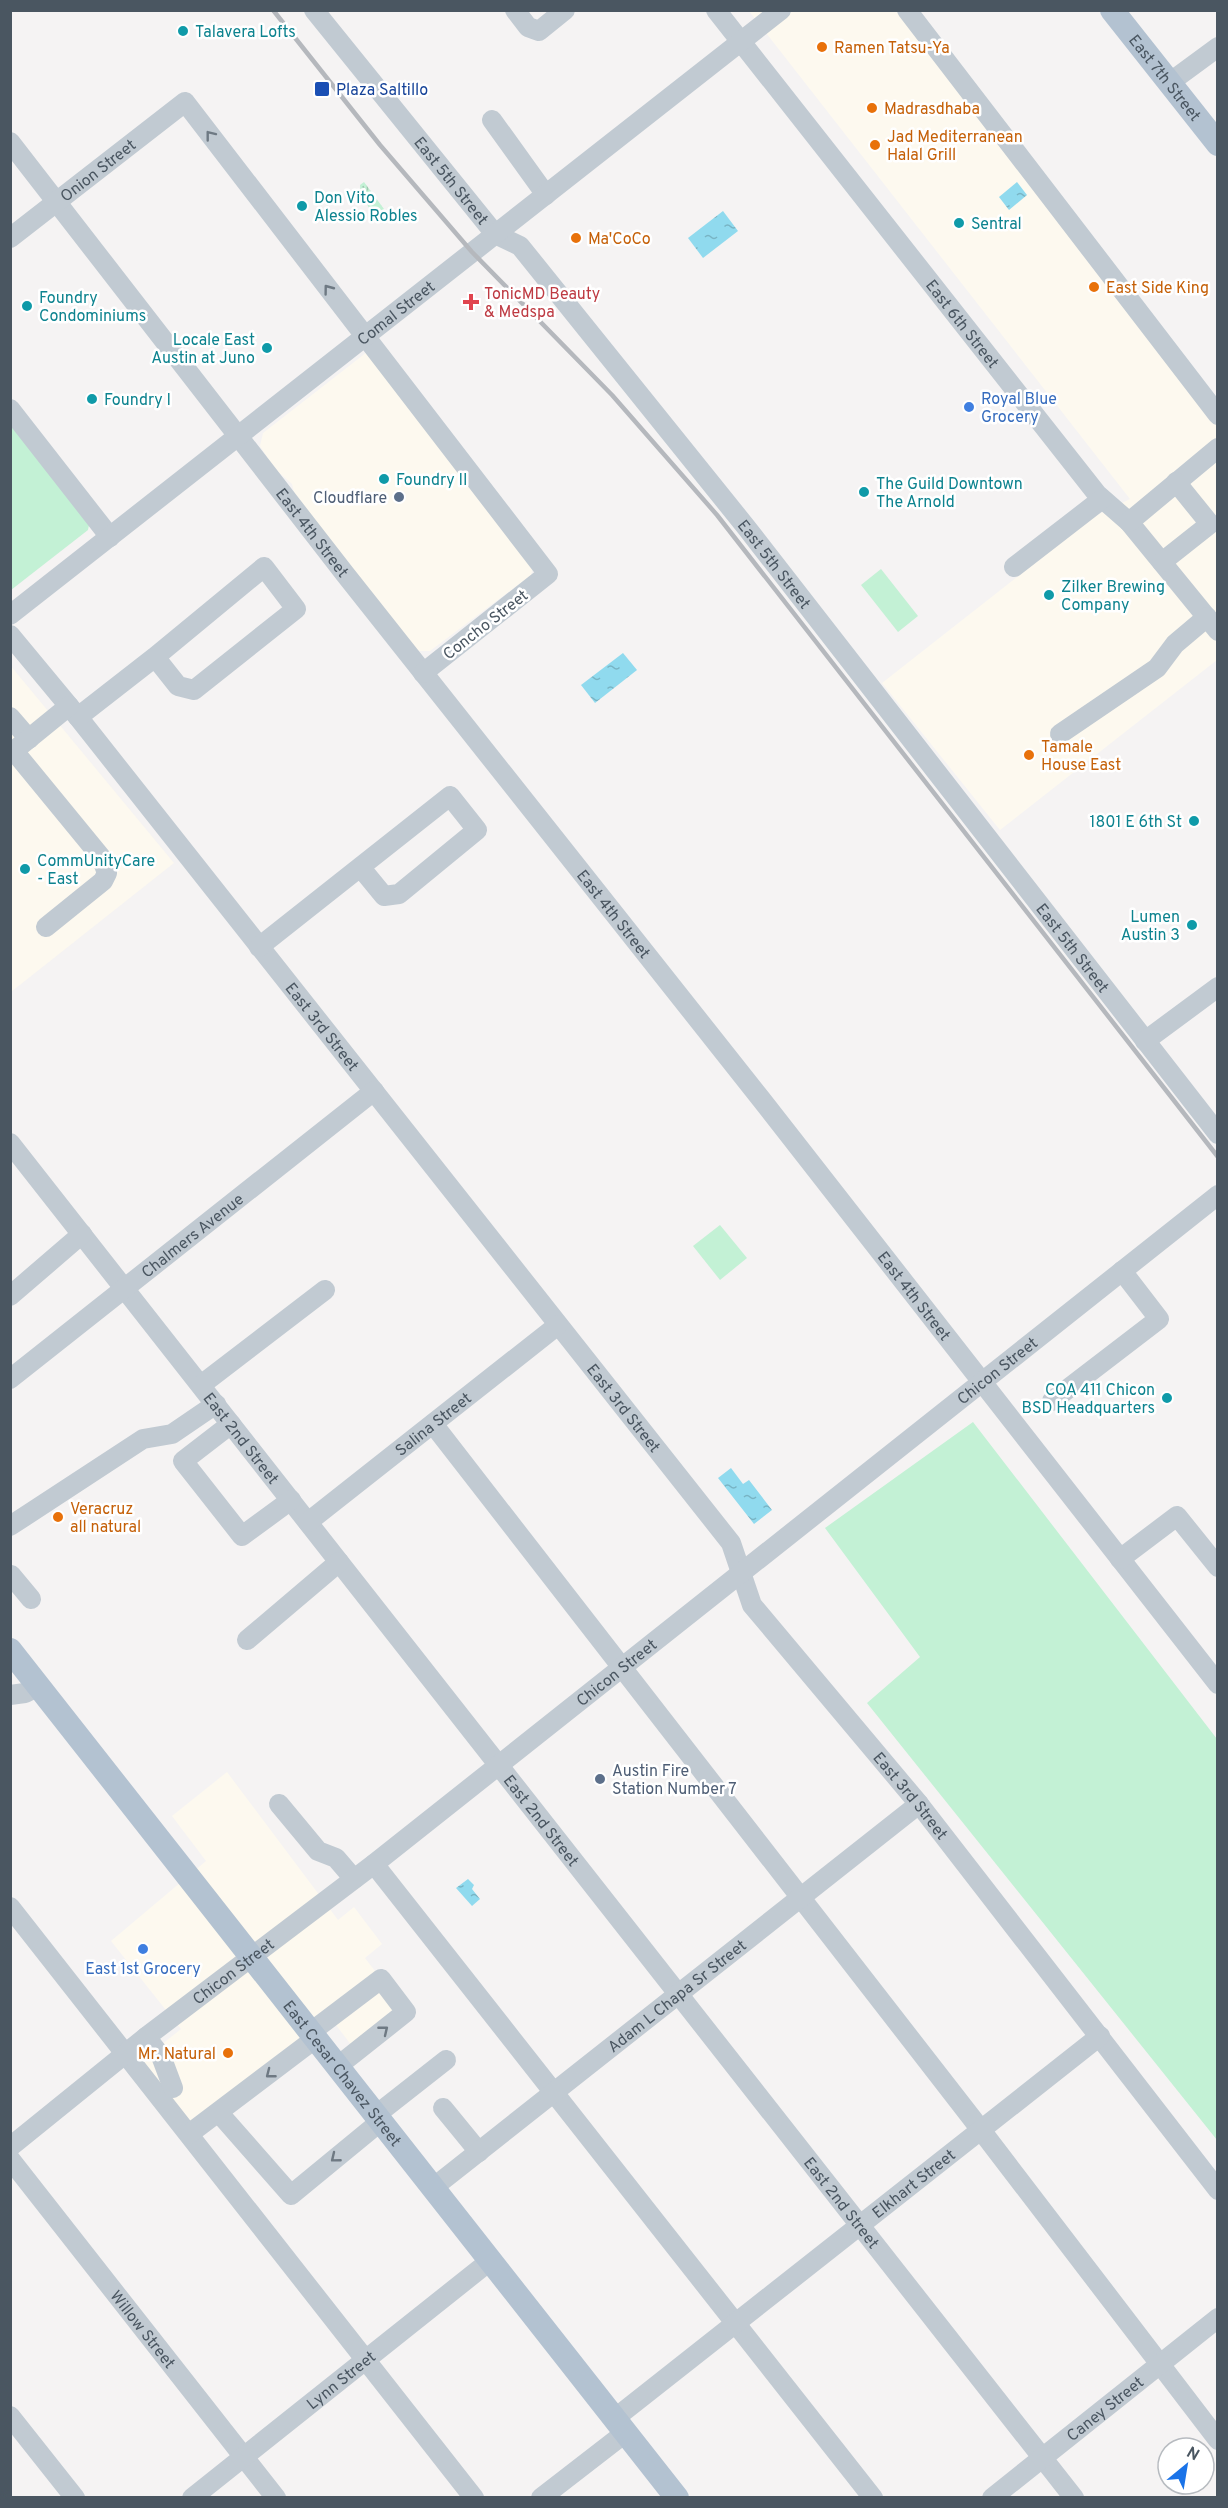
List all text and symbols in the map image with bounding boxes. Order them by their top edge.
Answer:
place label: Talavera Lofts [195,23,296,43]
marker: Talavera Lofts [176,24,190,38]
street label: East 7th Street [1123,31,1204,126]
place label: Ramen Tatsu-Ya [834,39,950,59]
marker: Ramen Tatsu-Ya [815,40,829,54]
marker: Plaza Saltillo [313,80,331,98]
place label: Plaza Saltillo [336,81,428,101]
place label: Madrasdhaba [884,100,980,120]
marker: Madrasdhaba [865,101,879,115]
place label: Jad Mediterranean Halal Grill [887,128,1023,166]
one-way arrow [206,130,217,141]
street label: East 5th Street [408,133,492,230]
street label: Onion Street [57,136,141,207]
marker: Jad Mediterranean Halal Grill [868,138,882,152]
place label: Don Vito Alessio Robles [314,189,418,227]
marker: Don Vito Alessio Robles [295,199,309,213]
place label: Sentral [971,215,1022,235]
marker: Sentral [952,216,966,230]
place label: Ma'CoCo [588,230,651,250]
marker: Ma'CoCo [569,231,583,245]
street label: East 6th Street [920,276,1002,373]
street label: Comal Street [354,277,440,351]
place label: East Side King [1106,279,1209,299]
marker: East Side King [1087,280,1101,294]
one-way arrow [324,285,335,296]
place label: TonicMD Beauty & Medspa [484,285,600,323]
place label: Foundry Condominiums [39,289,146,327]
marker: TonicMD Beauty & Medspa [462,293,480,311]
marker: Foundry Condominiums [20,299,34,313]
place label: Locale East Austin at Juno [151,331,255,369]
marker: Locale East Austin at Juno [260,341,274,355]
place label: Royal Blue Grocery [981,390,1057,428]
place label: Foundry I [104,391,171,411]
marker: Foundry I [85,392,99,406]
marker: Royal Blue Grocery [962,400,976,414]
place label: Foundry II [396,471,468,491]
marker: Foundry II [377,472,391,486]
place label: The Guild Downtown The Arnold [876,475,1023,513]
street label: East 4th Street [270,485,352,582]
marker: The Guild Downtown The Arnold [857,485,871,499]
place label: Cloudflare [313,489,387,509]
marker: Cloudflare [392,490,406,504]
street label: East 5th Street [732,516,814,614]
place label: Zilker Brewing Company [1061,578,1165,616]
street label: Concho Street [440,586,533,665]
marker: Zilker Brewing Company [1042,588,1056,602]
place label: Tamale House East [1041,738,1121,776]
marker: Tamale House East [1022,748,1036,762]
place label: 1801 E 6th St [1090,813,1182,833]
marker: 1801 E 6th St [1187,814,1201,828]
place label: CommUnityCare - East [37,852,155,890]
marker: CommUnityCare - East [18,862,32,876]
street label: East 4th Street [571,866,654,963]
street label: East 5th Street [1030,900,1112,997]
place label: Lumen Austin 3 [1121,908,1180,946]
marker: Lumen Austin 3 [1185,918,1199,932]
street label: East 3rd Street [280,979,362,1076]
street label: Chalmers Avenue [138,1190,248,1283]
street label: East 4th Street [872,1248,954,1345]
street label: Chicon Street [954,1334,1043,1410]
street label: East 3rd Street [581,1361,664,1457]
place label: COA 411 Chicon BSD Headquarters [1021,1381,1155,1419]
street label: East 2nd Street [198,1389,282,1489]
street label: Salina Street [392,1389,476,1461]
marker: COA 411 Chicon BSD Headquarters [1160,1391,1174,1405]
place label: Veracruz all natural [70,1500,141,1538]
marker: Veracruz all natural [51,1510,65,1524]
street label: Chicon Street [573,1636,662,1712]
street label: East 3rd Street [868,1749,951,1845]
place label: Austin Fire Station Number 7 [612,1762,737,1800]
street label: East 2nd Street [498,1772,582,1871]
marker: Austin Fire Station Number 7 [593,1772,607,1786]
street label: Chicon Street [189,1935,279,2010]
street label: Adam L Chapa Sr Street [604,1936,751,2058]
marker: East 1st Grocery [136,1942,150,1956]
place label: East 1st Grocery [85,1960,201,1980]
street label: East Cesar Chavez Street [277,1997,405,2151]
one-way arrow [377,2026,388,2037]
place label: Mr. Natural [138,2045,216,2065]
marker: Mr. Natural [221,2046,235,2060]
one-way arrow [265,2066,276,2077]
street label: Elkhart Street [869,2146,960,2224]
one-way arrow [331,2151,342,2162]
street label: East 2nd Street [798,2154,882,2253]
street label: Willow Street [105,2287,179,2373]
street label: Lynn Street [303,2348,381,2415]
street label: Caney Street [1063,2373,1148,2447]
north arrow [1156,2436,1216,2496]
text: N [1183,2443,1202,2466]

